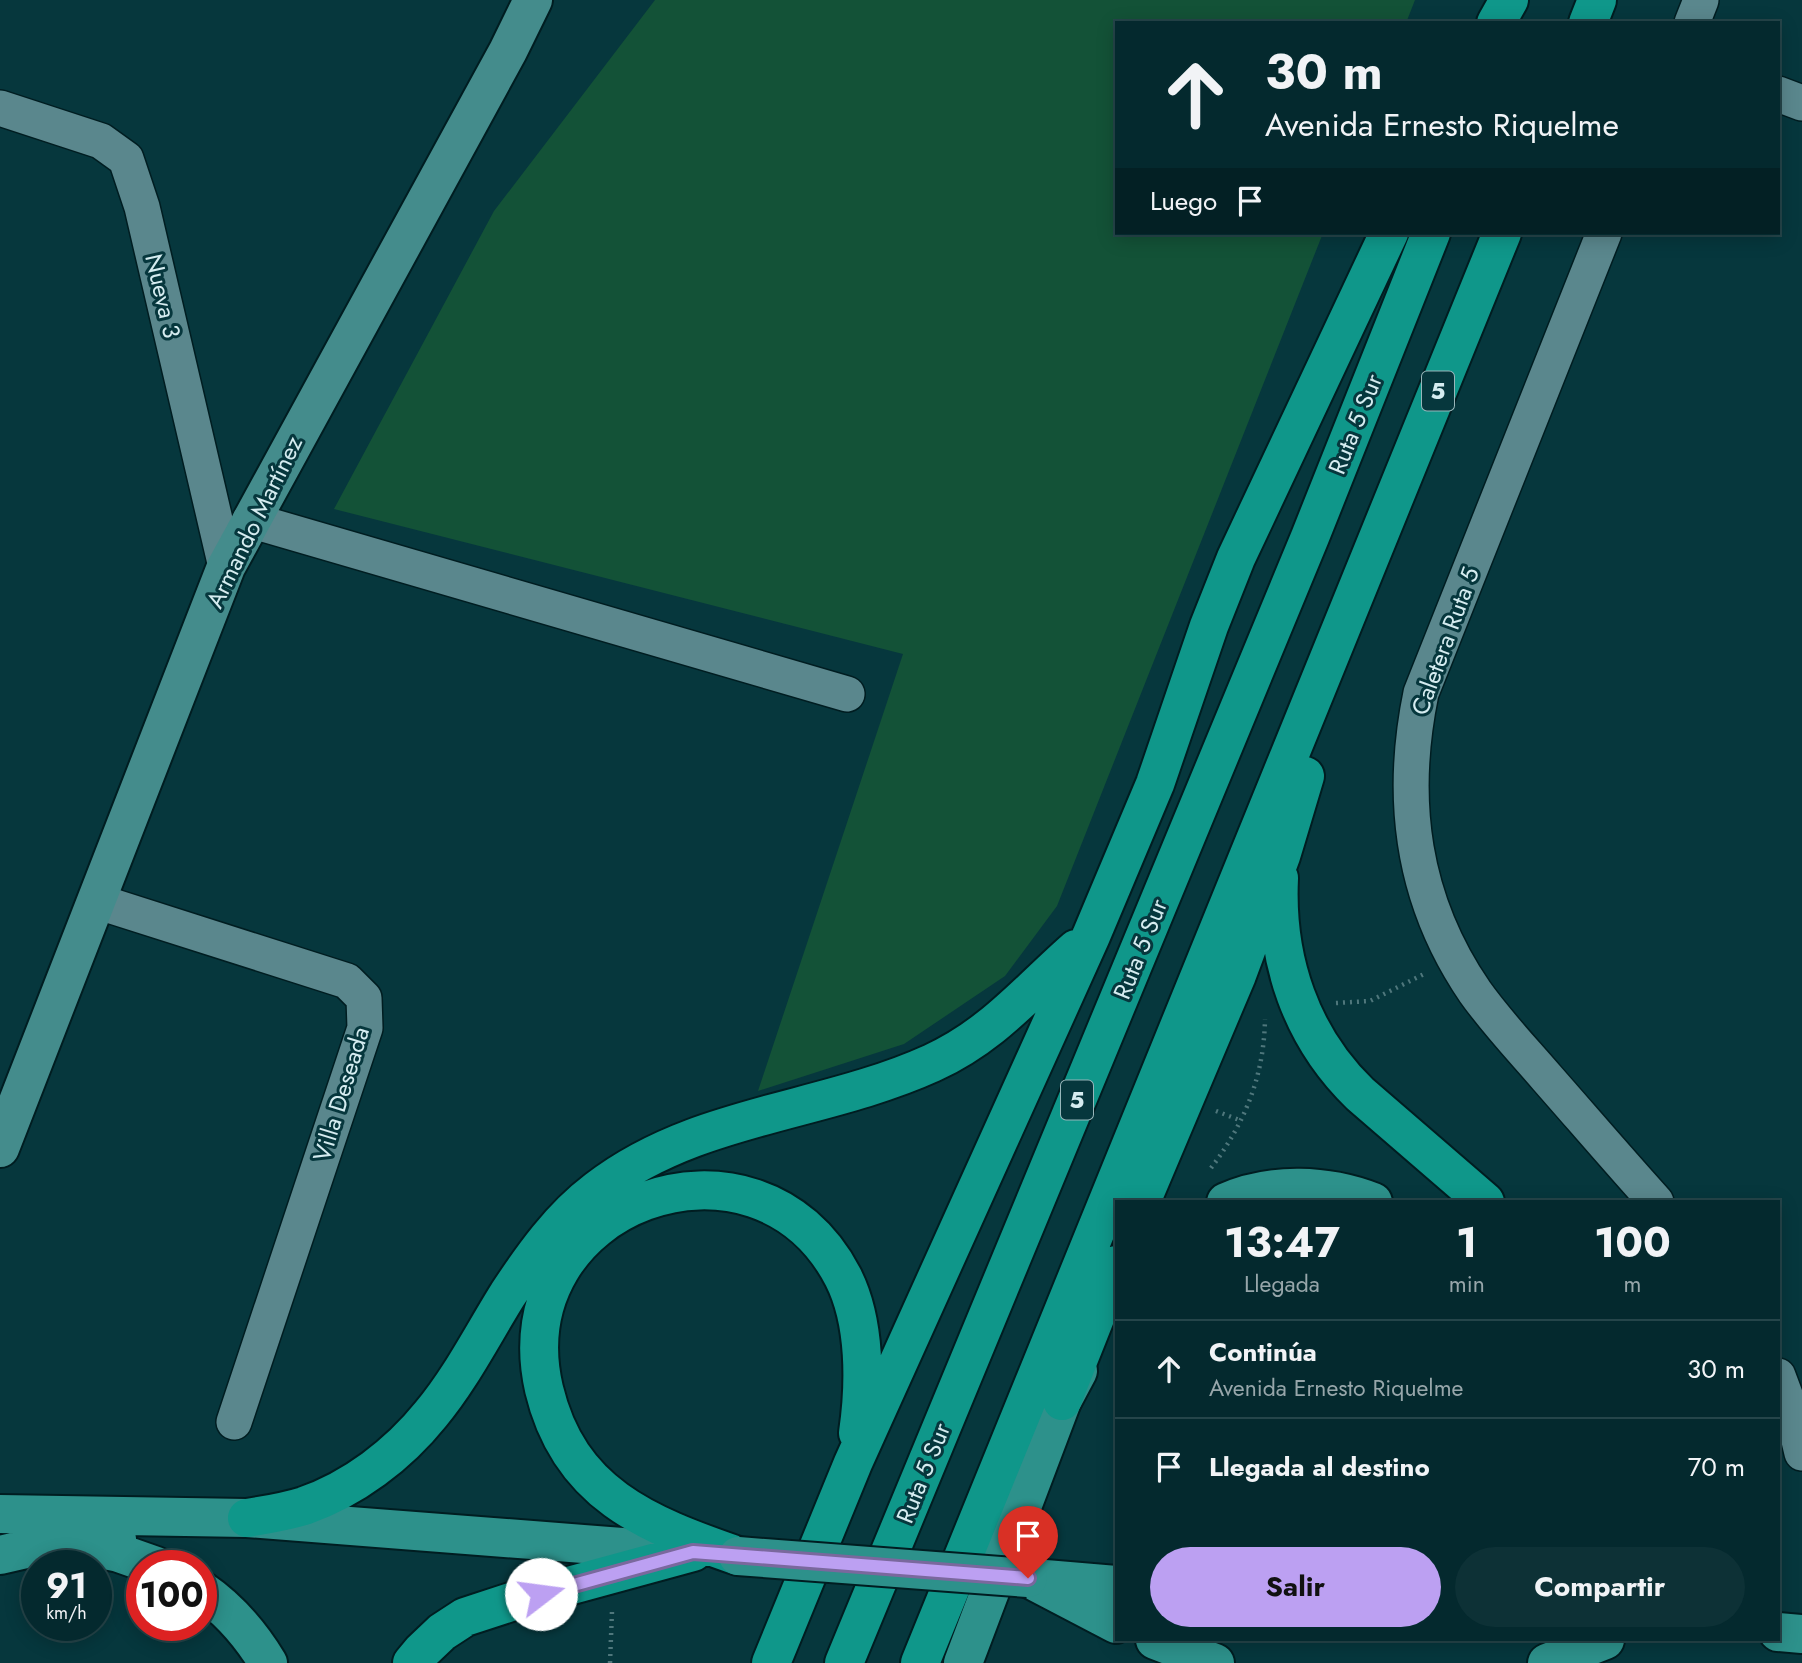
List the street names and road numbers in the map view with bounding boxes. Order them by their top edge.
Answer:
street label: Nueva 3 [136,250,190,342]
street label: Ruta 5 Sur [1319,368,1391,479]
road number: 5 [1422,372,1454,410]
street label: Armando Martínez [197,430,311,614]
street label: Caletera Ruta 5 [1402,562,1488,720]
street label: Ruta 5 Sur [1104,893,1176,1004]
street label: Villa Deseada [304,1022,378,1166]
road number: 5 [1061,1080,1093,1120]
street label: Ruta 5 Sur [887,1417,959,1528]

